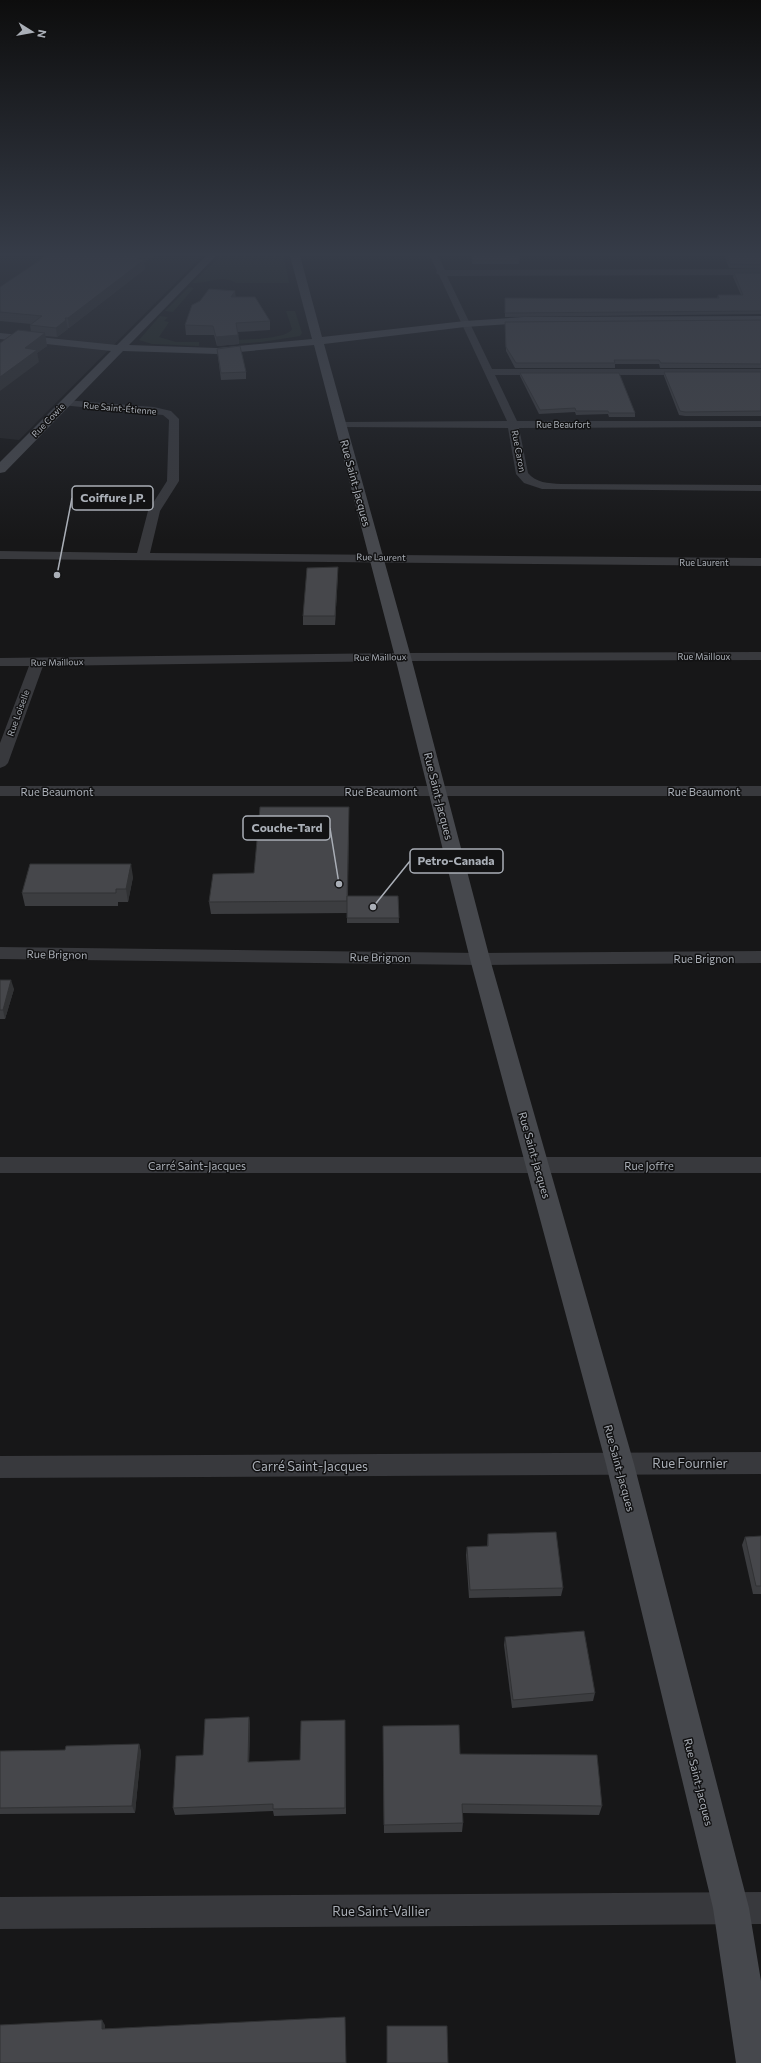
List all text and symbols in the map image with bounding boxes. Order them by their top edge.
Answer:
north arrow [12,12,52,52]
text: N [35,29,49,39]
street label: Rue Saint-Étienne [83,398,157,417]
street label: Rue Cowie [29,400,67,439]
street label: Rue Beaufort [536,419,590,430]
street label: Rue Caron [510,429,528,473]
street label: Rue Saint-Jacques [337,438,374,528]
callout: Coiffure J.P. [72,486,153,510]
text: Coiffure J.P. [80,490,146,505]
street label: Rue Laurent [356,551,406,563]
street label: Rue Laurent [679,557,729,568]
street label: Rue Mailloux [354,651,407,663]
street label: Rue Mailloux [678,651,731,662]
street label: Rue Mailloux [31,656,84,668]
street label: Rue Loiselle [5,688,32,738]
street label: Rue Saint-Jacques [421,751,456,841]
street label: Rue Beaumont [20,785,94,798]
street label: Rue Beaumont [344,785,418,798]
street label: Rue Beaumont [667,785,741,798]
callout: Couche-Tard [243,816,330,840]
text: Couche-Tard [252,820,322,834]
callout: Petro-Canada [410,849,503,873]
text: Petro-Canada [417,853,495,867]
street label: Rue Brignon [26,947,88,961]
street label: Rue Brignon [349,950,411,964]
street label: Rue Brignon [674,952,734,965]
street label: Rue Saint-Jacques [515,1110,554,1200]
street label: Carré Saint-Jacques [148,1159,246,1173]
street label: Rue Joffre [624,1159,674,1173]
street label: Rue Saint-Jacques [601,1423,638,1513]
street label: Rue Fournier [652,1455,728,1471]
street label: Carré Saint-Jacques [252,1458,368,1474]
street label: Rue Saint-Jacques [681,1737,716,1827]
street label: Rue Saint-Vallier [332,1903,430,1919]

